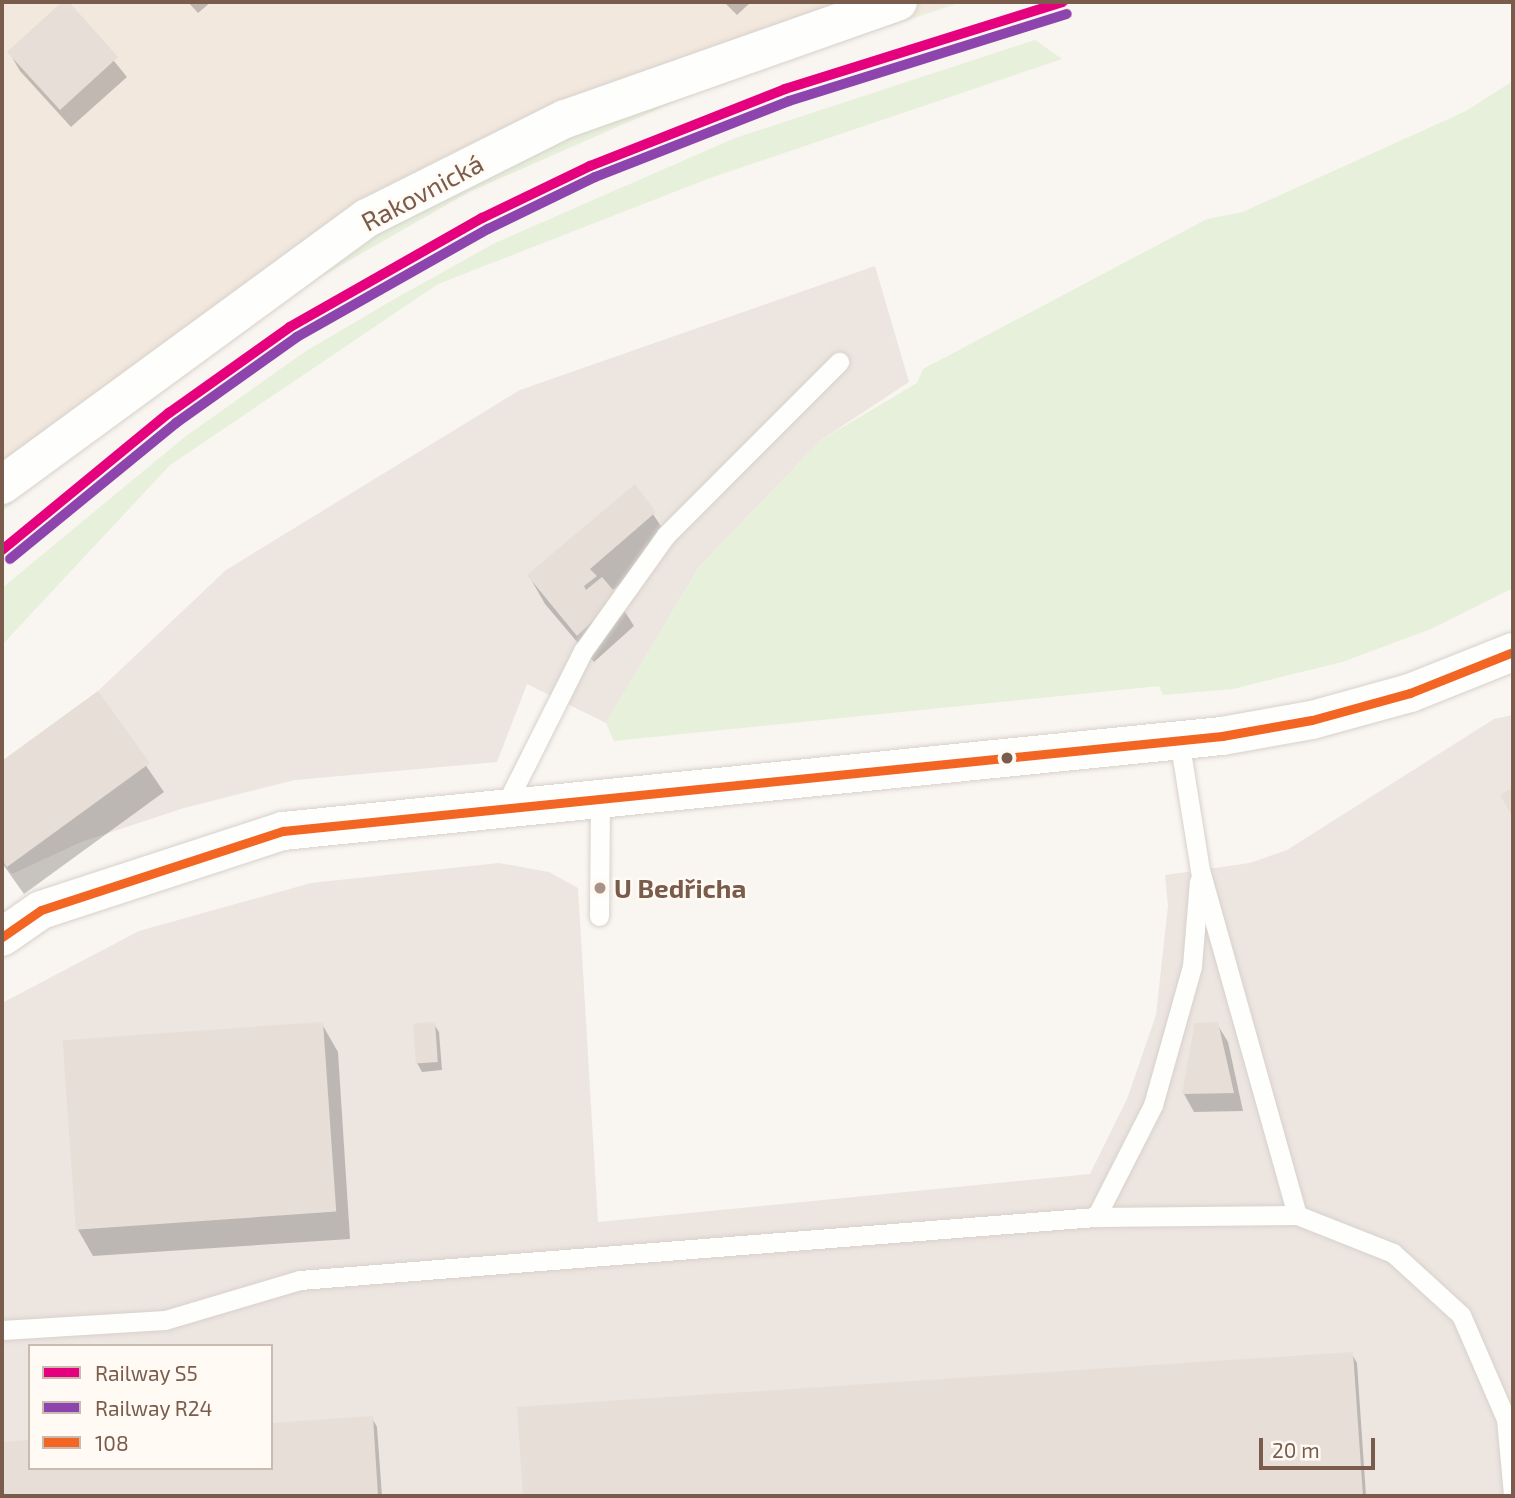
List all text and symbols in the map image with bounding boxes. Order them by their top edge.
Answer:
street label: Rakovnická [356,147,488,237]
unlabelled marker [1000,751,1014,765]
place label: U Bedřicha [614,872,746,904]
marker: U Bedřicha [592,880,608,896]
legend [28,1344,273,1470]
text: Railway S5 [95,1360,198,1385]
text: Railway R24 [95,1395,212,1420]
scale bar [1263,1424,1378,1468]
text: 108 [95,1430,129,1455]
text: 20 m [1272,1437,1320,1462]

